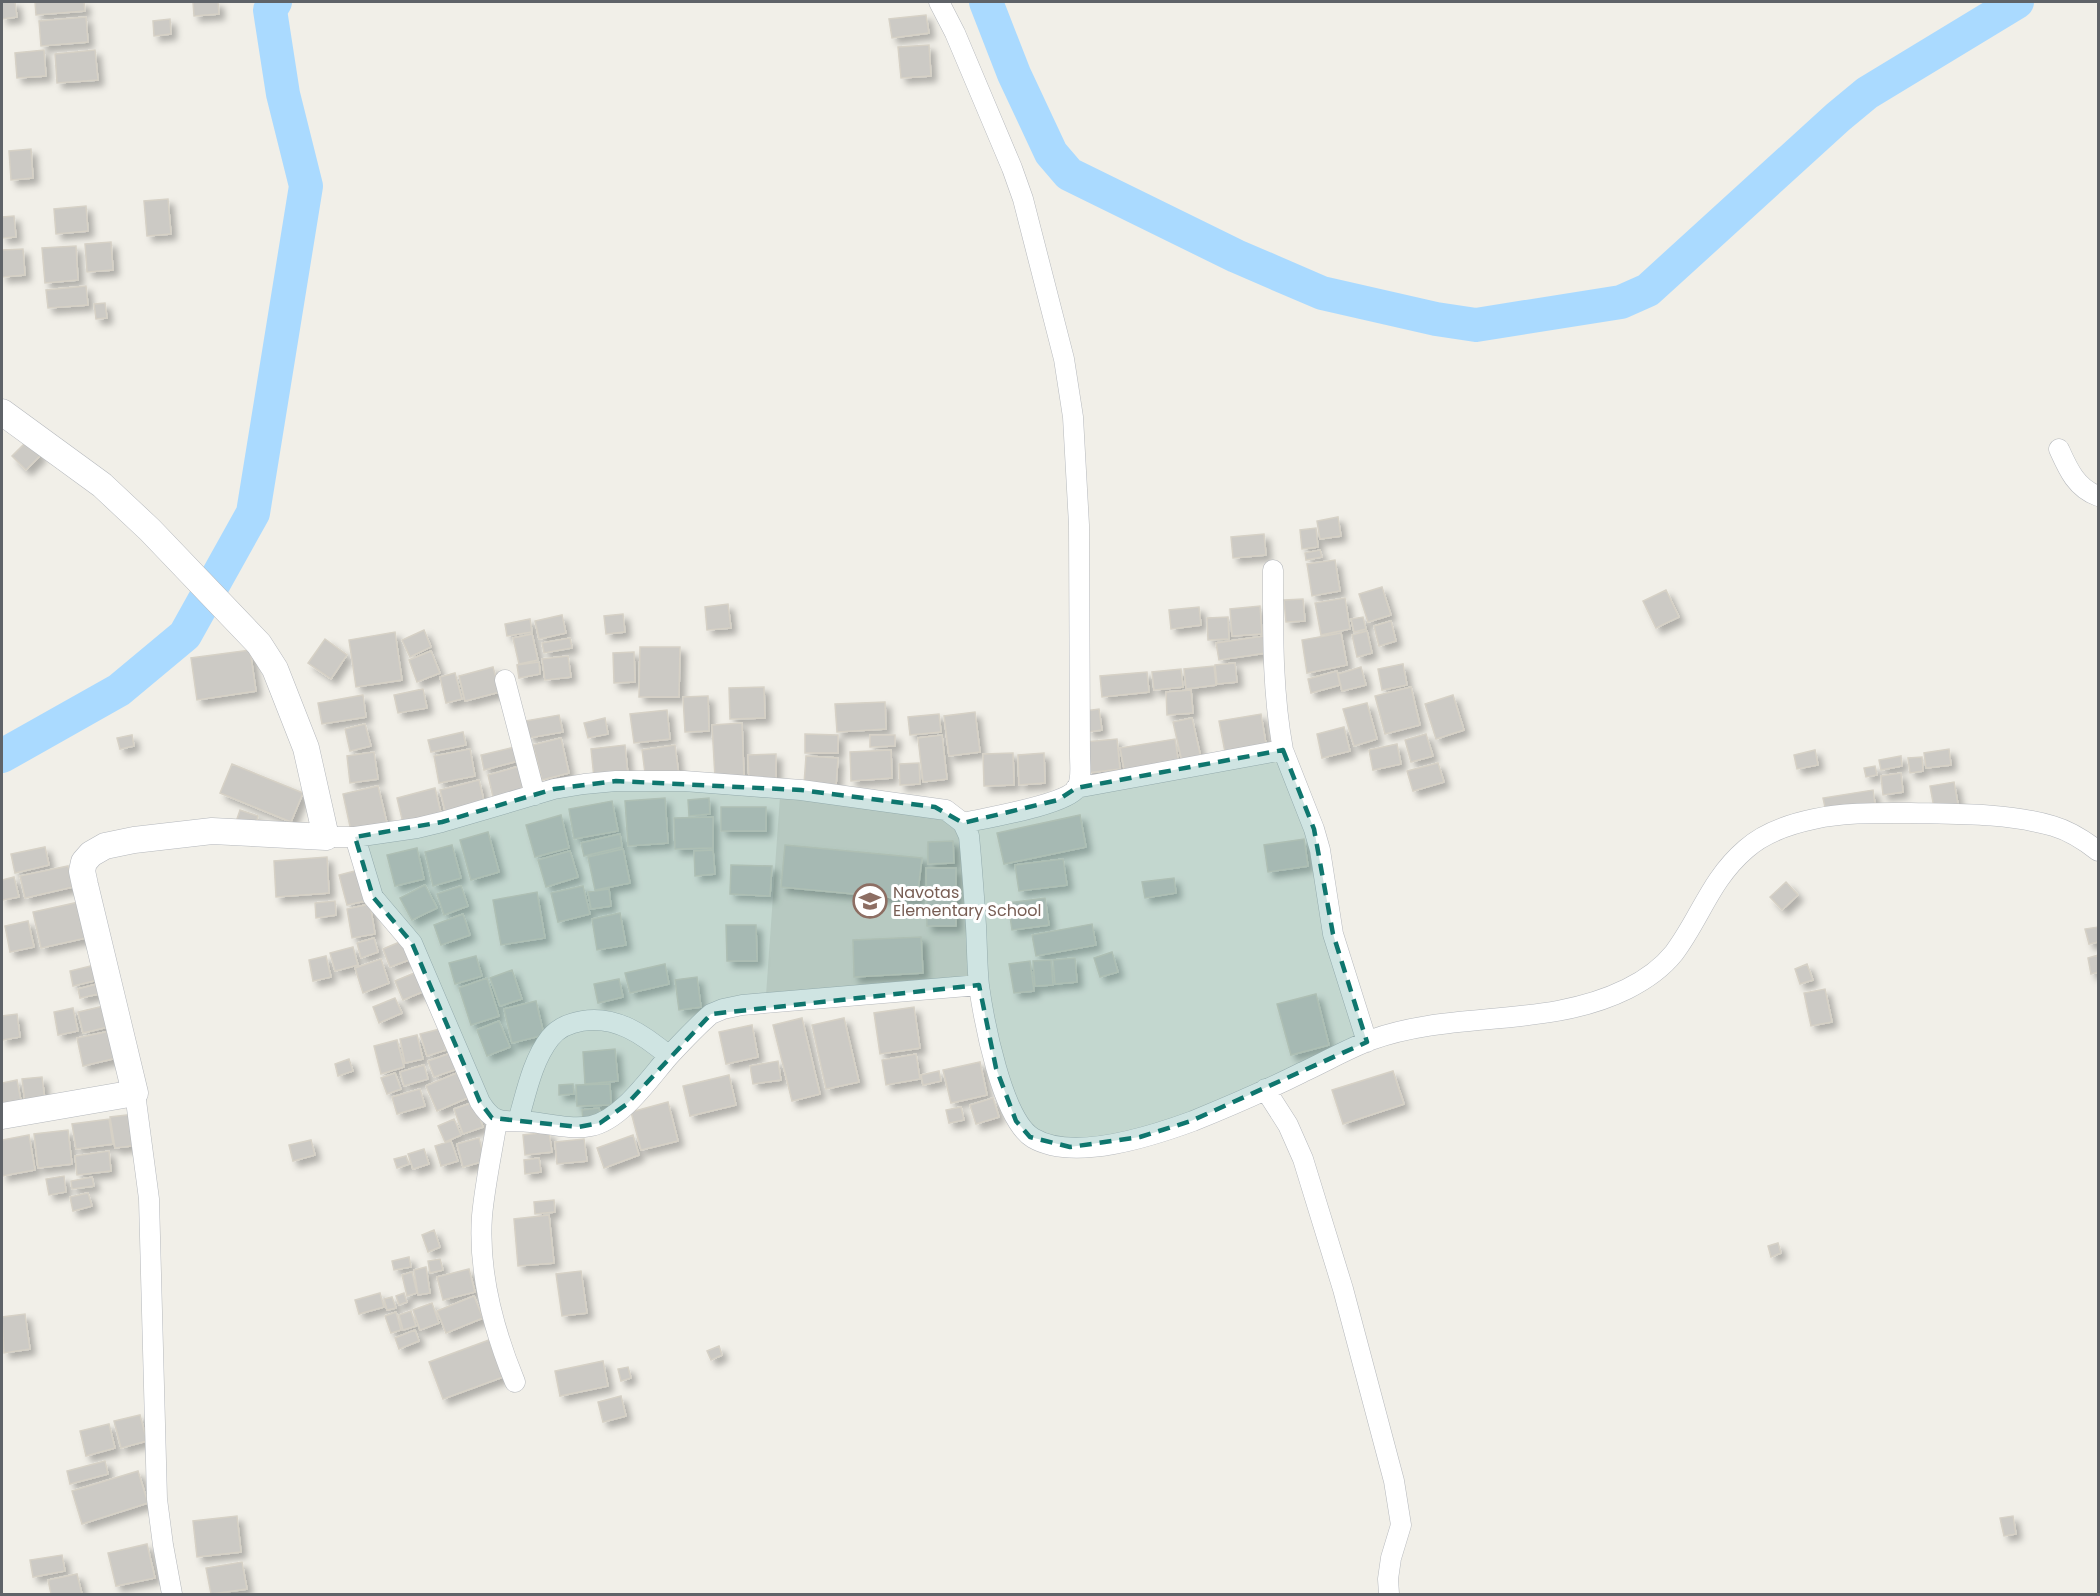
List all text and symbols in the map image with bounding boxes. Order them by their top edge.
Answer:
place label: Navotas Elementary School [893,881,1041,922]
school or university icon: Navotas Elementary School [852,883,888,919]

